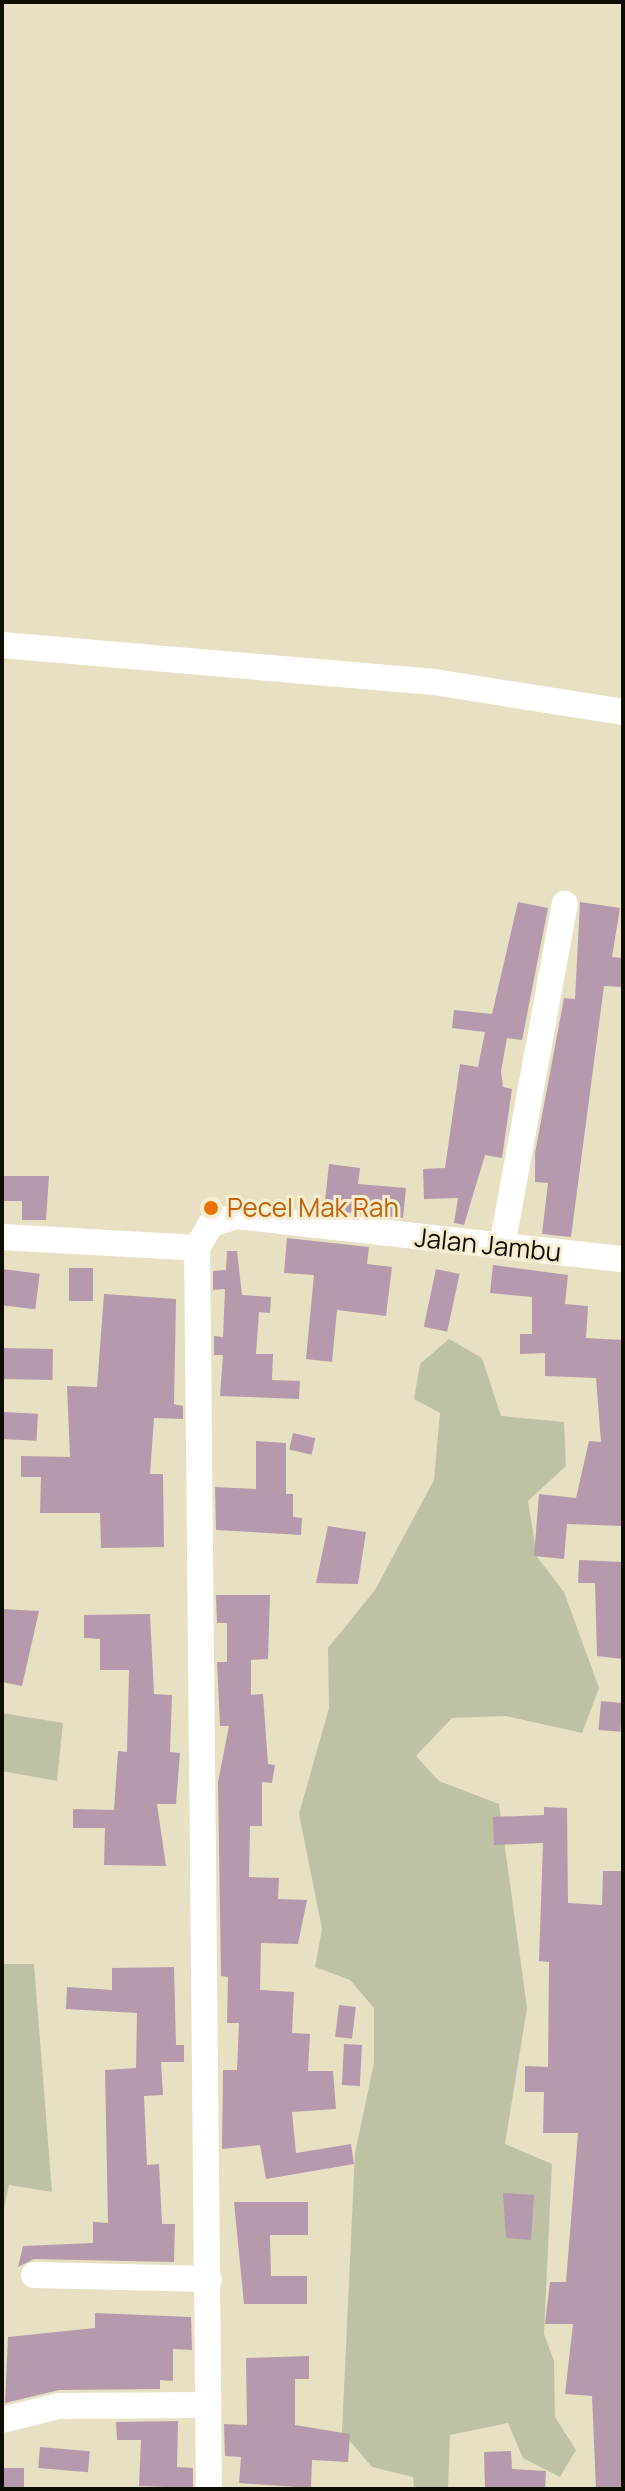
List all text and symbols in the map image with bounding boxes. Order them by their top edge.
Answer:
place label: Pecel Mak Rah [227,1192,399,1224]
marker: Pecel Mak Rah [202,1199,220,1217]
street label: Jalan Jambu [413,1222,563,1268]

